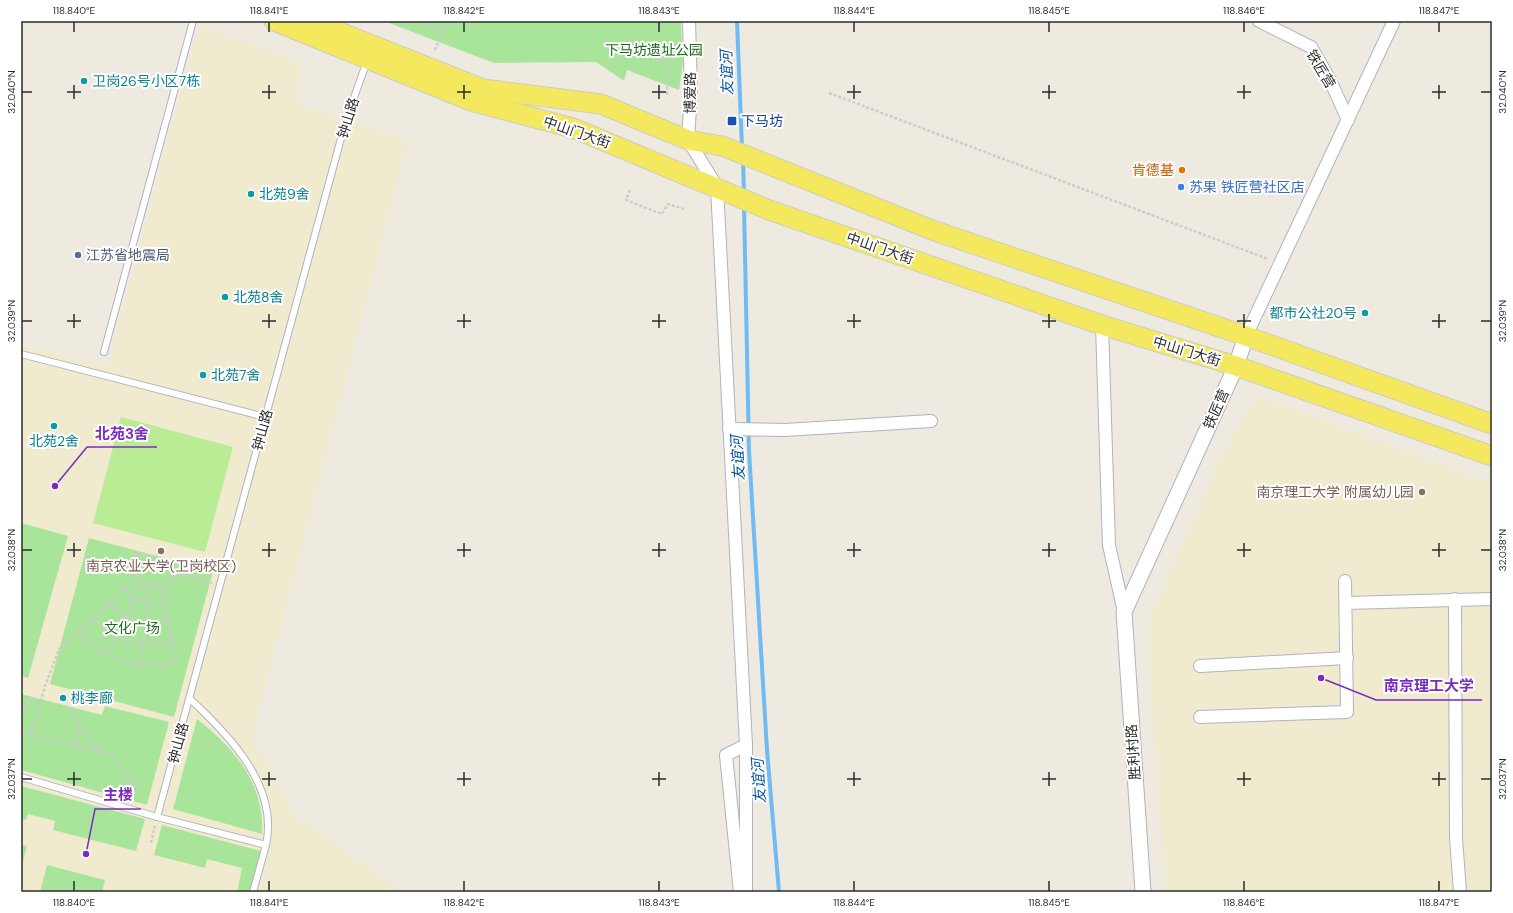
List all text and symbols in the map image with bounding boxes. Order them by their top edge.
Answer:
text: 118.840°E [53,4,96,17]
text: 118.841°E [250,4,289,17]
text: 118.842°E [443,4,485,17]
text: 118.843°E [638,4,680,17]
text: 118.844°E [833,4,875,17]
text: 118.845°E [1028,4,1070,17]
text: 118.846°E [1223,4,1265,17]
text: 118.847°E [1419,4,1460,17]
park label: 下马坊遗址公园 [605,41,703,59]
street label: 铁匠营 [1302,46,1340,92]
water label: 友谊河 [716,47,738,96]
text: 32.040°N [5,70,18,114]
text: 32.040°N [1496,70,1509,114]
place label: 卫岗26号小区7栋 [92,72,200,90]
street label: 博爱路 [681,72,699,114]
marker: 卫岗26号小区7栋 [79,76,89,86]
street label: 钟山路 [333,95,363,141]
street label: 中山门大街 [541,112,613,152]
place label: 下马坊 [741,112,783,130]
marker: 下马坊 [726,115,738,127]
place label: 肯德基 [1132,161,1174,179]
marker: 肯德基 [1177,165,1187,175]
place label: 苏果 铁匠营社区店 [1189,178,1305,196]
marker: 苏果 铁匠营社区店 [1176,182,1186,192]
place label: 北苑9舍 [259,185,310,203]
marker: 北苑9舍 [246,189,256,199]
street label: 中山门大街 [844,228,916,268]
place label: 江苏省地震局 [86,246,170,264]
marker: 江苏省地震局 [73,250,83,260]
place label: 北苑8舍 [233,288,284,306]
marker: 北苑8舍 [220,292,230,302]
text: 32.039°N [5,300,18,342]
text: 32.039°N [1496,300,1509,342]
place label: 都市公社20号 [1270,304,1357,322]
marker: 都市公社20号 [1360,308,1370,318]
street label: 中山门大街 [1151,332,1223,370]
place label: 北苑7舍 [211,366,260,384]
marker: 北苑7舍 [198,370,208,380]
street label: 铁匠营 [1199,386,1233,432]
street label: 钟山路 [248,407,276,453]
callout: 北苑3舍 [87,420,157,447]
marker: 北苑2舍 [49,421,59,431]
text: 北苑3舍 [95,424,149,444]
place label: 北苑2舍 [29,432,79,450]
water label: 友谊河 [727,432,749,481]
place label: 南京理工大学 附属幼儿园 [1256,483,1414,501]
marker: 南京理工大学 附属幼儿园 [1417,487,1427,497]
text: 32.038°N [5,529,18,571]
text: 32.038°N [1496,529,1509,571]
marker: 南京农业大学(卫岗校区) [156,546,166,556]
place label: 南京农业大学(卫岗校区) [86,557,236,575]
park label: 文化广场 [104,619,160,637]
callout: 南京理工大学 [1376,673,1482,700]
text: 南京理工大学 [1384,676,1474,696]
place label: 桃李廊 [71,689,113,707]
marker: 桃李廊 [58,693,68,703]
street label: 钟山路 [164,720,192,766]
street label: 胜利村路 [1122,723,1144,781]
water label: 友谊河 [747,755,771,804]
text: 32.037°N [5,758,18,800]
text: 32.037°N [1496,758,1509,800]
callout: 主楼 [95,782,141,809]
text: 主楼 [103,785,133,805]
text: 118.840°E [53,896,96,909]
text: 118.841°E [250,896,289,909]
text: 118.842°E [443,896,485,909]
text: 118.843°E [638,896,680,909]
text: 118.844°E [833,896,875,909]
text: 118.845°E [1028,896,1070,909]
text: 118.846°E [1223,896,1265,909]
text: 118.847°E [1419,896,1460,909]

